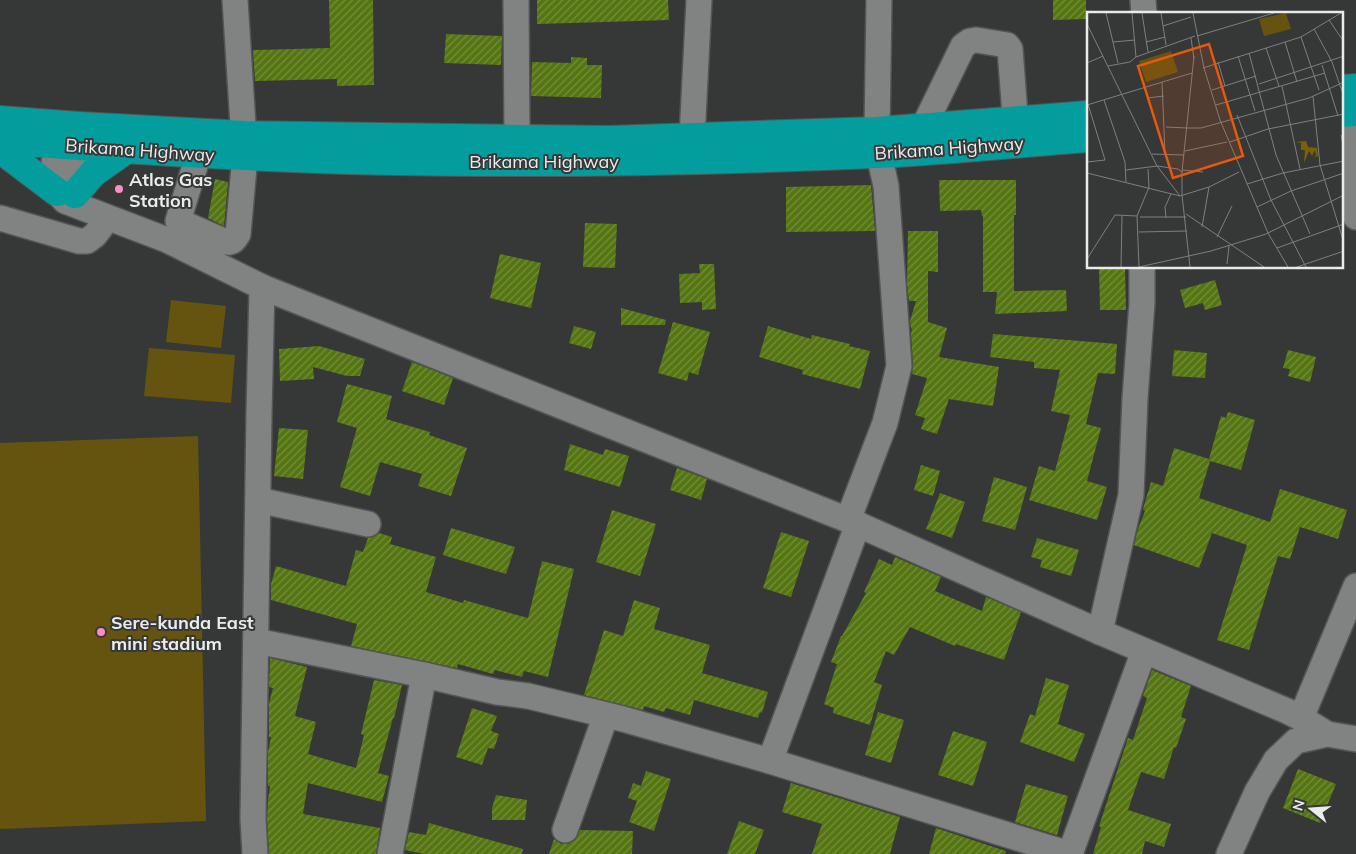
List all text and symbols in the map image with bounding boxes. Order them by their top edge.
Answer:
inset map [1087,12,1344,269]
street label: Brikama Highway [874,131,1025,165]
street label: Brikama Highway [65,133,216,167]
street label: Brikama Highway [469,150,619,173]
place label: Atlas Gas Station [129,168,212,212]
marker: Atlas Gas Station [113,183,125,195]
place label: Sere-kunda East mini stadium [111,611,254,655]
marker: Sere-kunda East mini stadium [95,626,107,638]
north arrow [1286,784,1336,834]
text: N [1288,798,1309,813]

